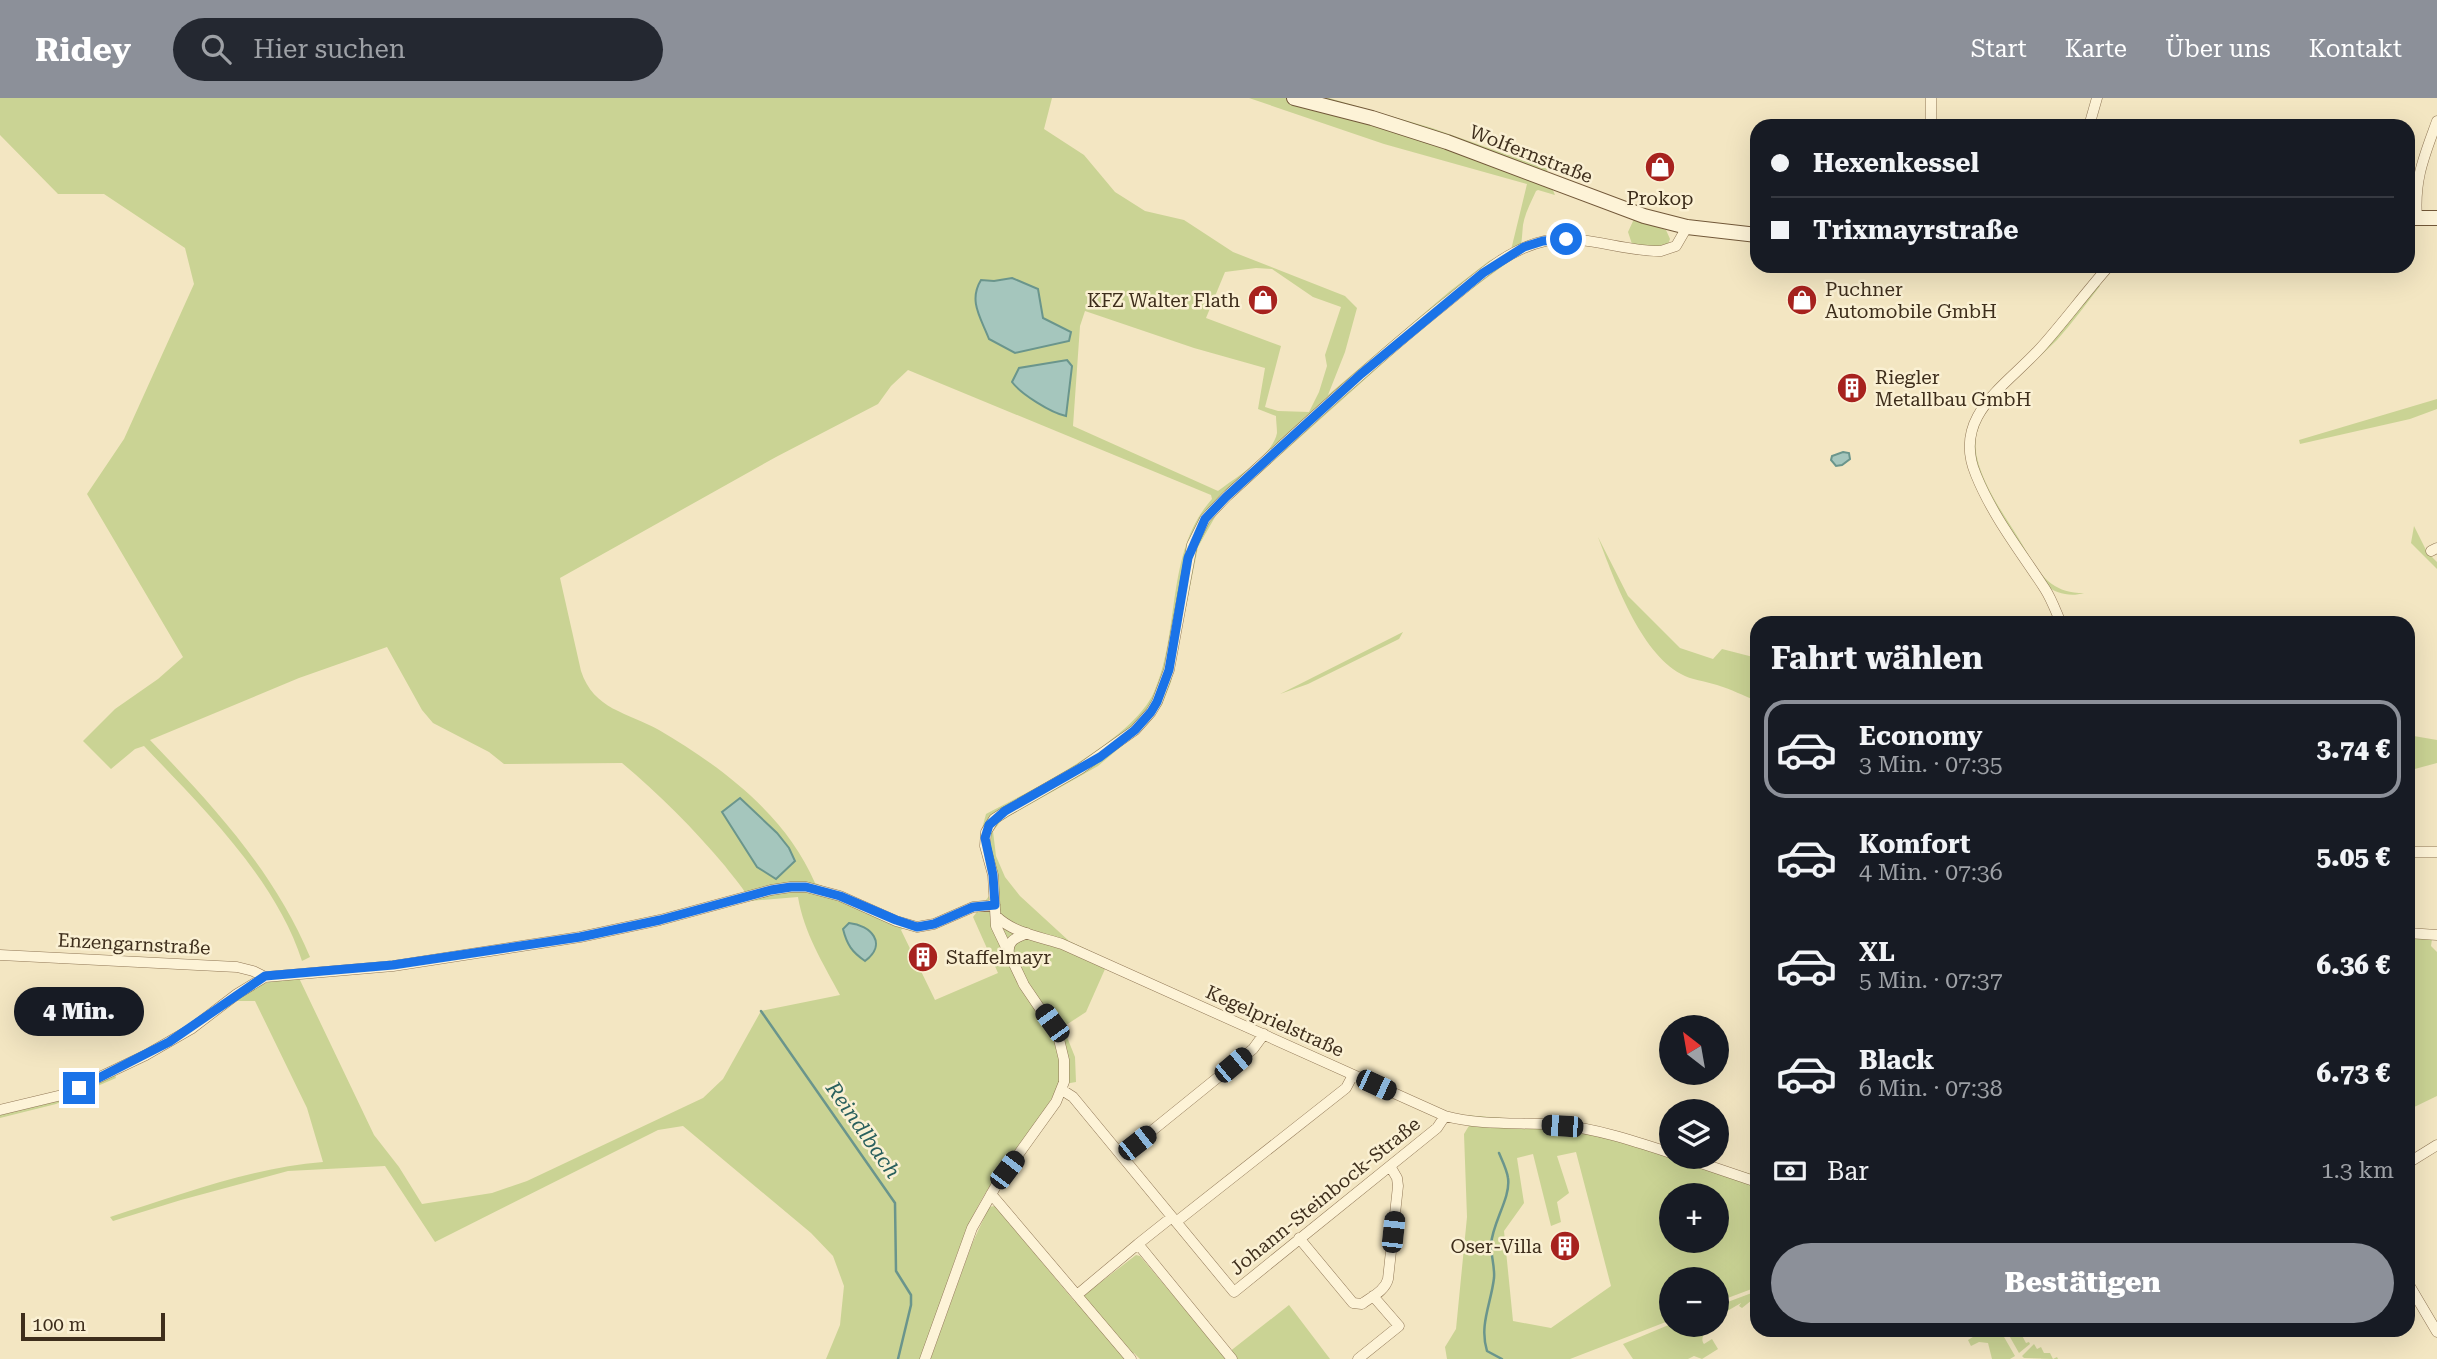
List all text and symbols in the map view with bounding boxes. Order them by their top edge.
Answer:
search box [173,18,663,81]
text: Ridey [35,30,131,69]
icon: search [197,30,235,68]
text: Hier suchen [253,34,405,64]
text: Start [1971,35,2027,63]
text: Karte [2065,35,2127,63]
text: Über uns [2165,35,2271,63]
text: Kontakt [2309,35,2402,63]
street label: Wolfernstraße [1466,120,1596,188]
text: Hexenkessel [1813,148,1979,178]
shop icon: Prokop [1643,150,1677,184]
place label: Prokop [1626,187,1694,210]
text: Trixmayrstraße [1813,215,2018,245]
route start [1550,223,1582,255]
place label: Puchner Automobile GmbH [1825,278,1997,323]
shop icon: KFZ Walter Flath [1246,283,1280,317]
shop icon: Puchner Automobile GmbH [1785,283,1819,317]
place label: KFZ Walter Flath [1087,289,1240,312]
place label: Riegler Metallbau GmbH [1875,366,2031,411]
building icon: Riegler Metallbau GmbH [1835,371,1869,405]
text: Fahrt wählen [1771,639,1983,677]
icon: car [1775,718,1838,781]
text: Economy [1859,721,1982,751]
text: 3.74 € [2317,734,2390,764]
text: 3 Min. · 07:35 [1859,751,2003,778]
icon: car [1775,826,1838,889]
text: Komfort [1859,829,1971,859]
text: 5.05 € [2317,842,2390,872]
text: 4 Min. · 07:36 [1859,859,2003,886]
street label: Enzengarnstraße [57,929,211,959]
icon: car [1775,934,1838,997]
text: XL [1859,937,1895,967]
building icon: Staffelmayr [906,940,940,974]
place label: Staffelmayr [946,946,1051,969]
text: 6.36 € [2317,950,2390,980]
text: 5 Min. · 07:37 [1859,967,2003,994]
street label: Kegelprielstraße [1202,980,1348,1062]
callout: 4 Min. [14,986,144,1035]
text: 4 Min. [43,998,115,1025]
car [1032,1000,1073,1046]
north arrow [1659,1015,1729,1085]
map controls [1659,1015,1729,1337]
icon: car [1775,1042,1838,1105]
car [1211,1043,1256,1087]
text: Black [1859,1045,1934,1075]
text: 6.73 € [2317,1058,2390,1088]
car [1353,1067,1400,1103]
route end [63,1072,95,1104]
text: 6 Min. · 07:38 [1859,1075,2003,1102]
water label: Reindlbach [820,1076,905,1183]
button: layers [1659,1099,1729,1169]
street label: Johann-Steinbock-Straße [1225,1112,1425,1280]
car [1541,1114,1584,1138]
car [1114,1122,1161,1164]
car [986,1147,1029,1193]
icon: cash [1771,1152,1809,1190]
text: Bar [1827,1156,1869,1186]
text: 1.3 km [2321,1157,2394,1184]
button: + [1659,1183,1729,1253]
car [1381,1210,1406,1254]
building icon: Oser-Villa [1548,1229,1582,1263]
place label: Oser-Villa [1451,1235,1543,1258]
button: Bestätigen [1771,1243,2394,1323]
button: − [1659,1267,1729,1337]
scale bar [21,1310,164,1342]
text: 100 m [32,1313,86,1336]

